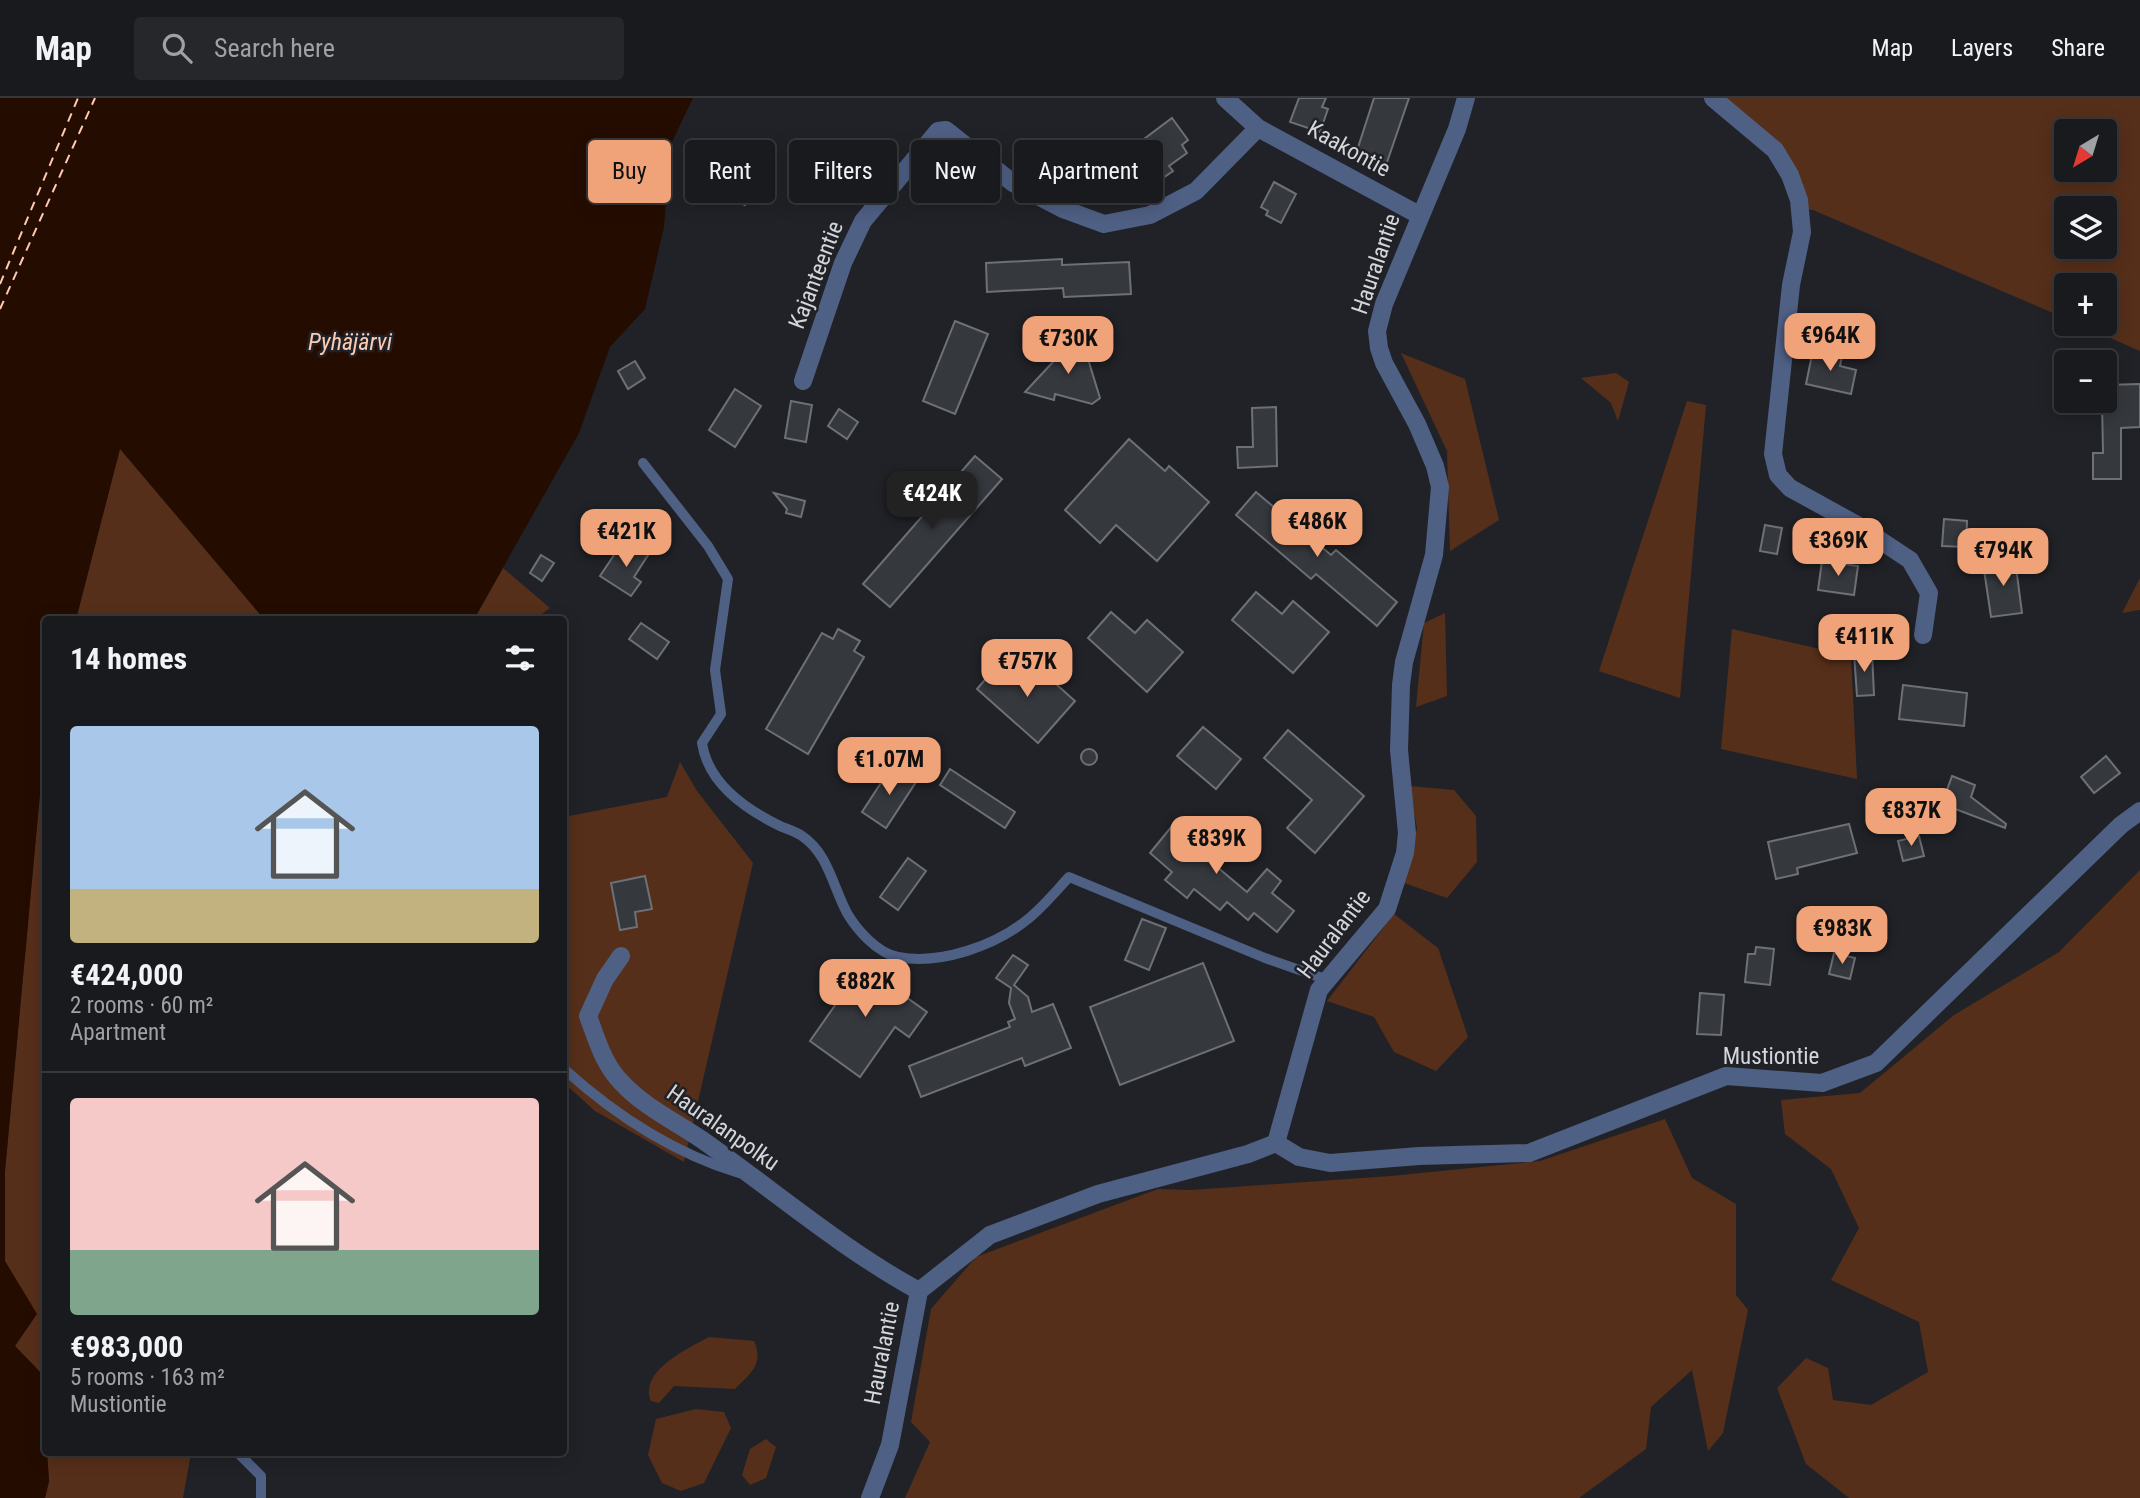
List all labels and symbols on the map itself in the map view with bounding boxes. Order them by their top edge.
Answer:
street label: Kaakontie [1303,115,1395,183]
north arrow [2054,119,2118,182]
street label: Hauralantie [1346,210,1406,318]
street label: Kajanteentie [783,217,849,333]
pin: €964K [1781,314,1879,373]
pin: €730K [1019,316,1117,376]
water label: Pyhäjärvi [308,328,393,356]
pin: €424K [883,472,981,531]
pin: €486K [1268,500,1366,559]
pin: €421K [577,510,675,569]
pin: €369K [1789,518,1887,578]
pin: €794K [1954,528,2052,588]
pin: €411K [1815,614,1913,674]
pin: €757K [978,640,1076,699]
pin: €1.07M [832,738,946,797]
pin: €837K [1862,788,1960,848]
pin: €839K [1167,816,1265,876]
street label: Hauralantie [1292,884,1376,984]
pin: €983K [1793,906,1891,966]
pin: €882K [816,960,914,1019]
street label: Mustiontie [1723,1043,1819,1070]
street label: Hauralanpolku [662,1079,784,1177]
street label: Hauralantie [859,1299,905,1407]

